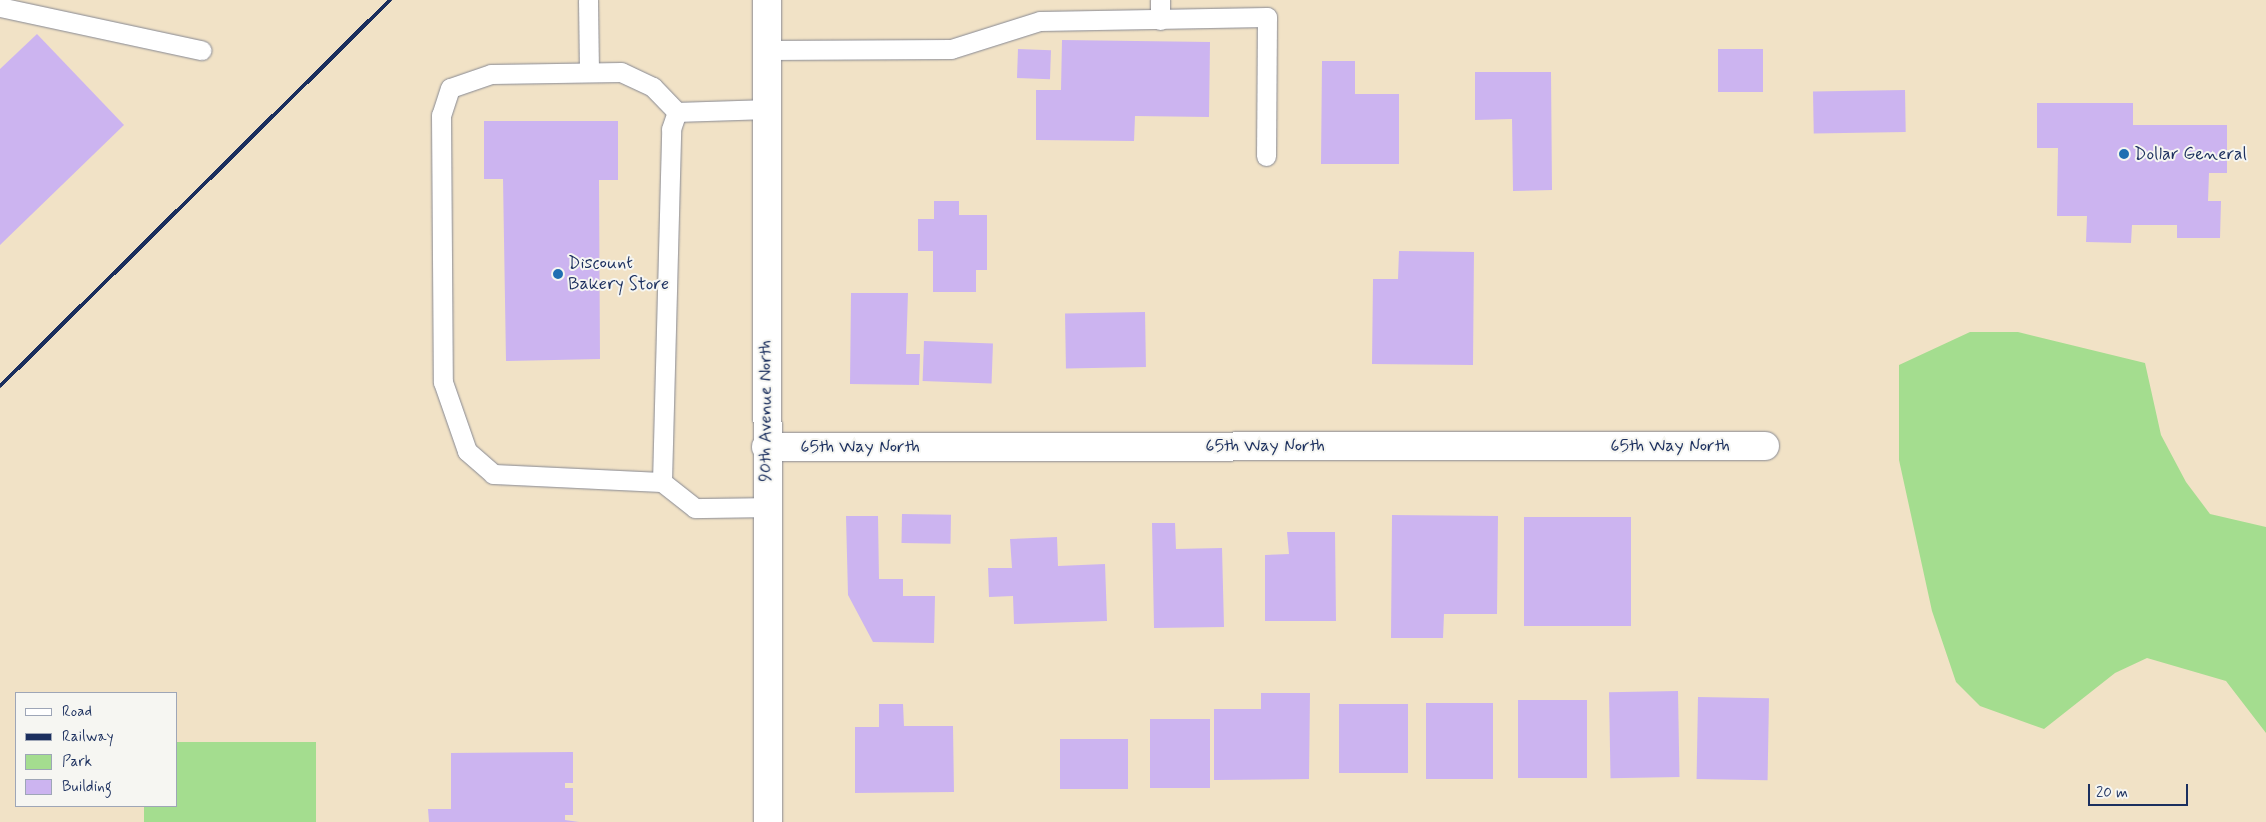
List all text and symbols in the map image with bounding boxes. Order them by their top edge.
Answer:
place label: Dollar General [2134,143,2245,165]
marker: Dollar General [2118,148,2130,160]
place label: Discount Bakery Store [568,253,669,296]
marker: Discount Bakery Store [552,268,564,280]
street label: 90th Avenue North [755,340,777,482]
street label: 65th Way North [1205,435,1325,457]
street label: 65th Way North [1610,435,1730,457]
street label: 65th Way North [800,436,920,458]
legend [15,692,178,807]
text: Road [62,702,92,722]
text: Railway [62,727,114,747]
text: Park [62,752,92,772]
scale bar [2091,774,2191,806]
text: Building [62,777,112,797]
text: 20 m [2096,783,2128,803]

